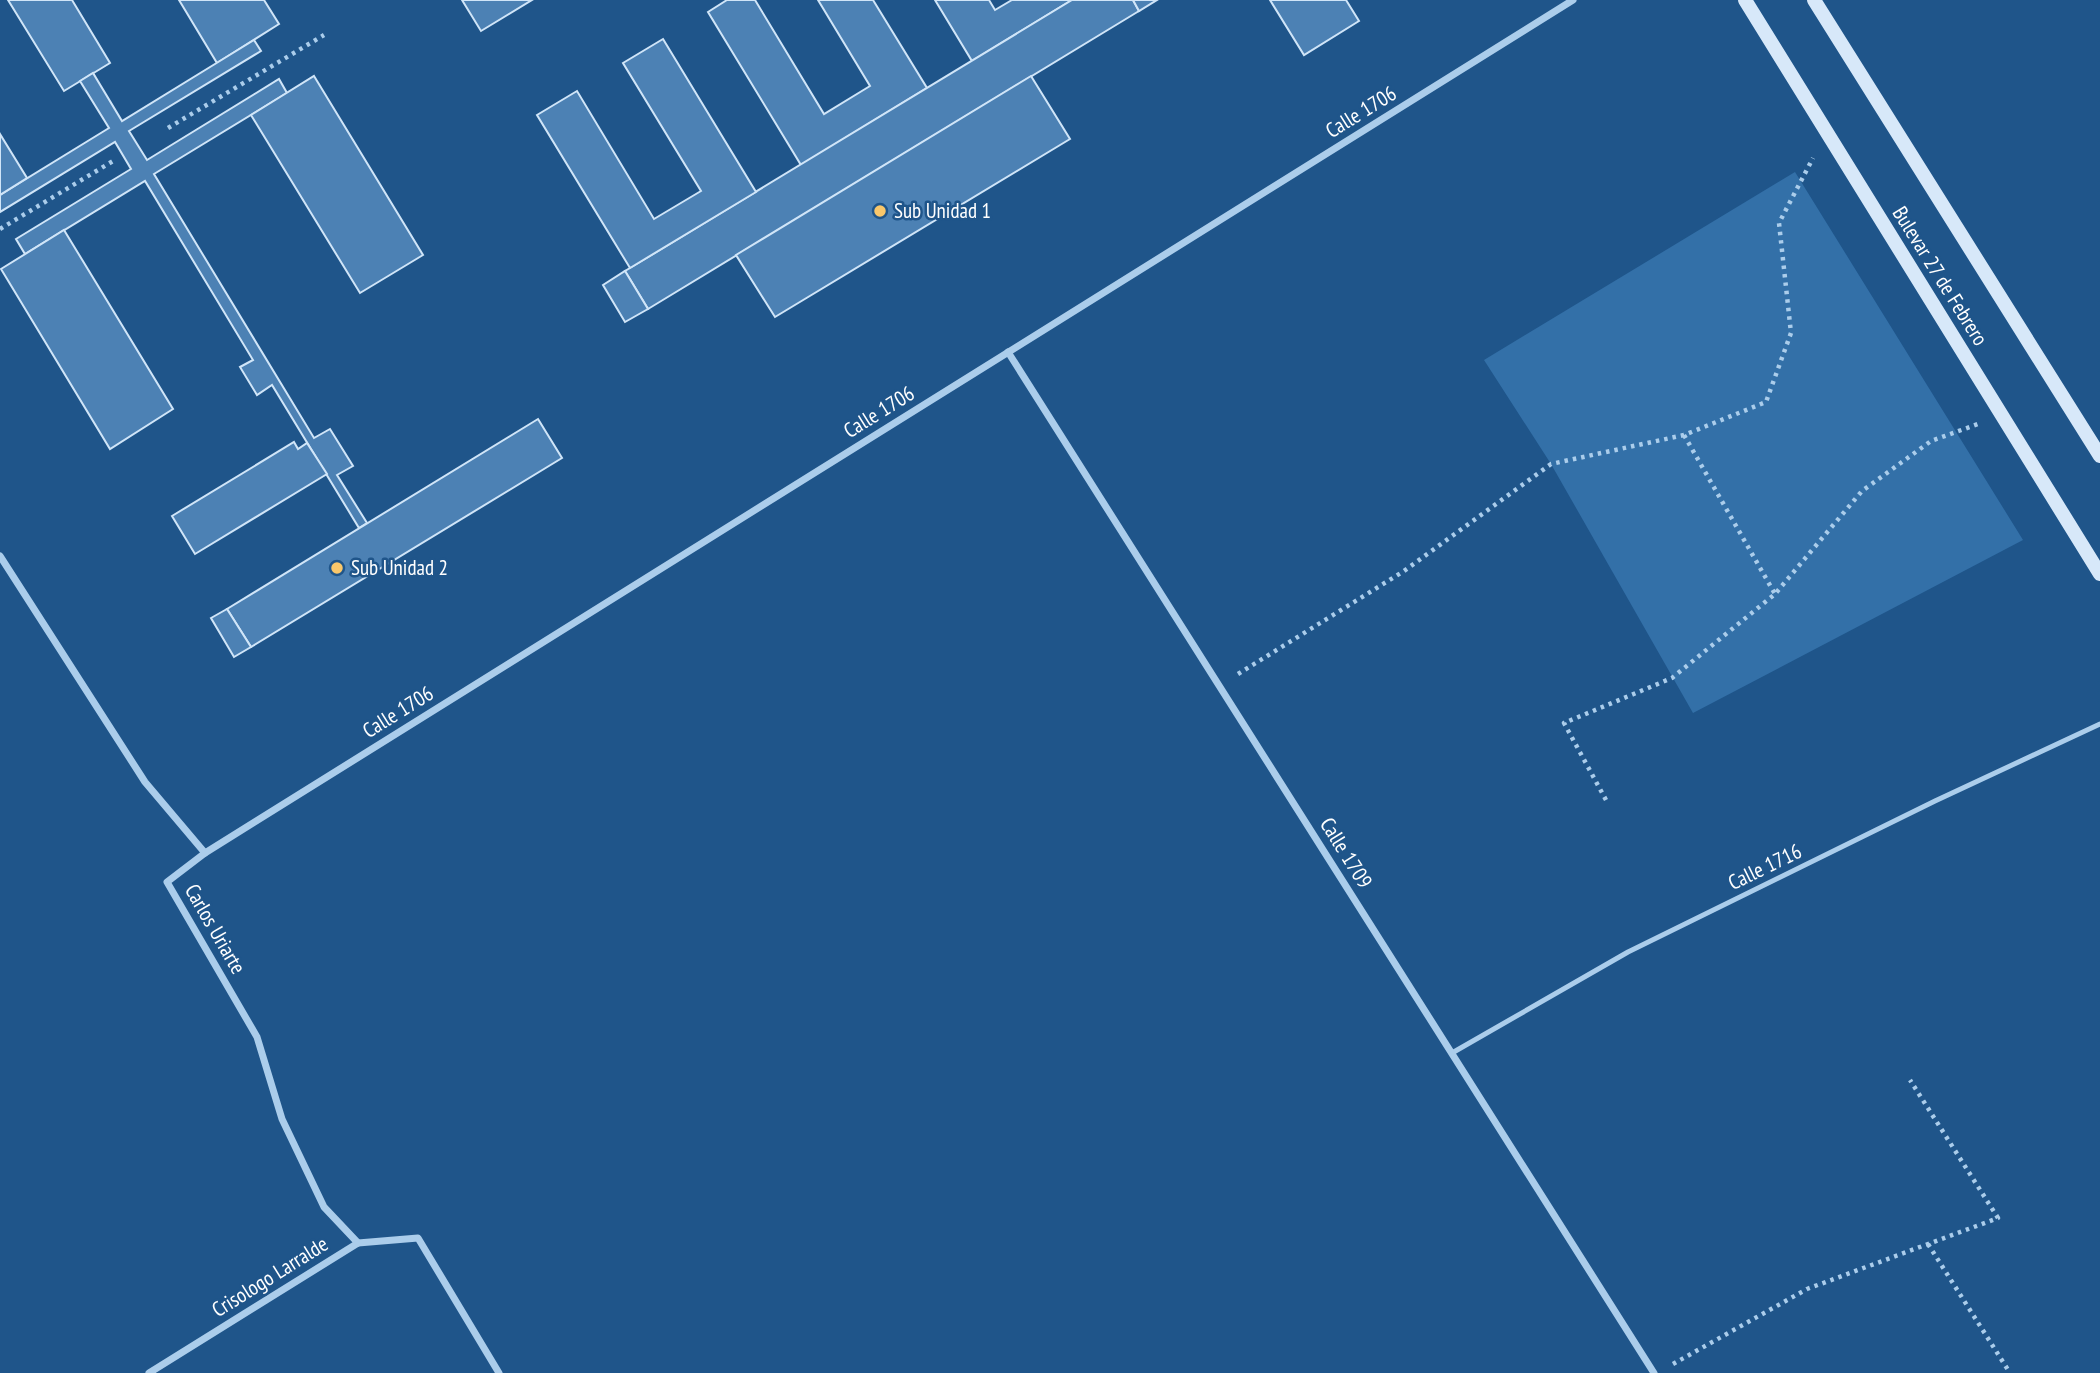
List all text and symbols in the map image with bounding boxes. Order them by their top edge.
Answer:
street label: Calle 1706 [1320,79,1401,144]
place label: Sub Unidad 1 [894,197,991,224]
street label: Bulevar 27 de Febrero [1887,201,1994,350]
marker: Sub Unidad 1 [872,203,888,219]
street label: Calle 1706 [838,379,919,444]
place label: Sub Unidad 2 [351,554,448,581]
marker: Sub Unidad 2 [329,560,345,576]
street label: Calle 1706 [357,679,438,744]
street label: Calle 1709 [1314,812,1379,893]
street label: Calle 1716 [1724,837,1806,896]
street label: Carlos Uriarte [179,879,252,978]
street label: Crisologo Larralde [207,1230,333,1323]

